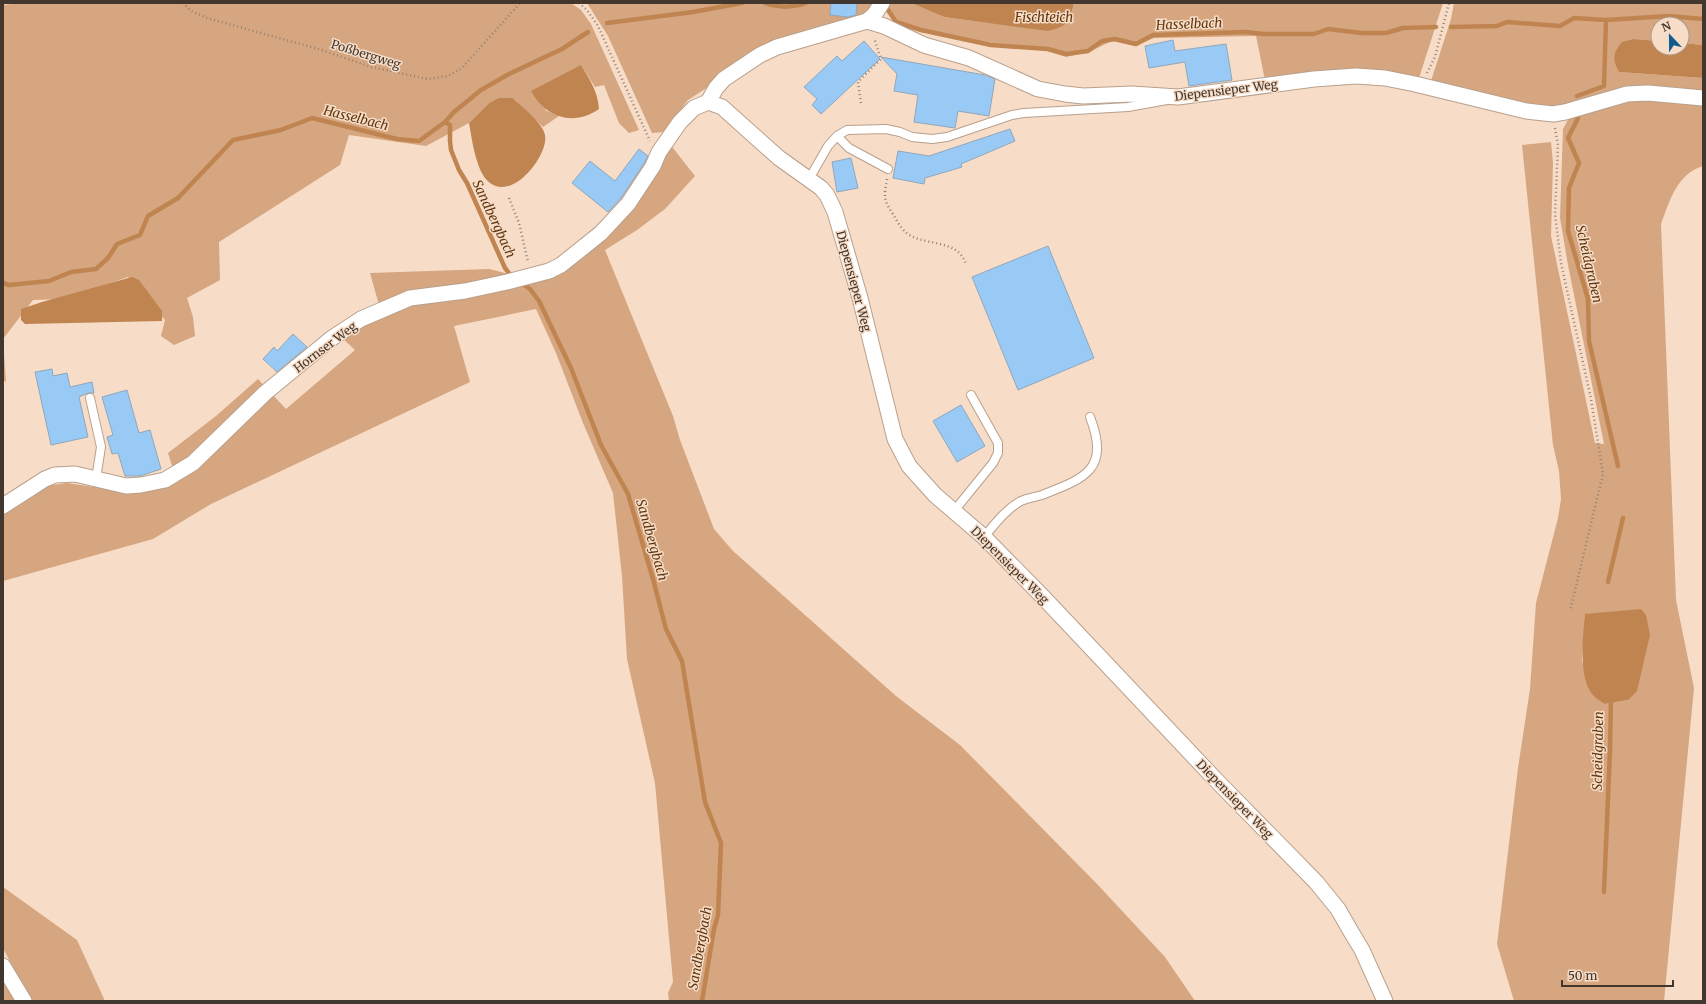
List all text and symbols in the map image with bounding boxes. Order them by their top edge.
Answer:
water label: Fischteich [1014,9,1073,26]
water label: Hasselbach [1154,14,1223,34]
north arrow [1650,16,1690,56]
text: N [1660,18,1673,35]
street label: Poßbergweg [329,36,403,72]
street label: Diepensieper Weg [1173,76,1279,104]
water label: Hasselbach [321,101,390,134]
water label: Sandbergbach [469,177,520,261]
water label: Scheidgraben [1572,223,1606,305]
street label: Diepensieper Weg [833,229,875,334]
street label: Hornser Weg [290,318,360,376]
water label: Sandbergbach [632,497,672,583]
street label: Diepensieper Weg [968,523,1053,608]
water label: Scheidgraben [1589,711,1607,791]
street label: Diepensieper Weg [1193,756,1277,842]
water label: Sandbergbach [684,905,716,991]
scale bar [1562,962,1673,988]
text: 50 m [1568,968,1597,983]

